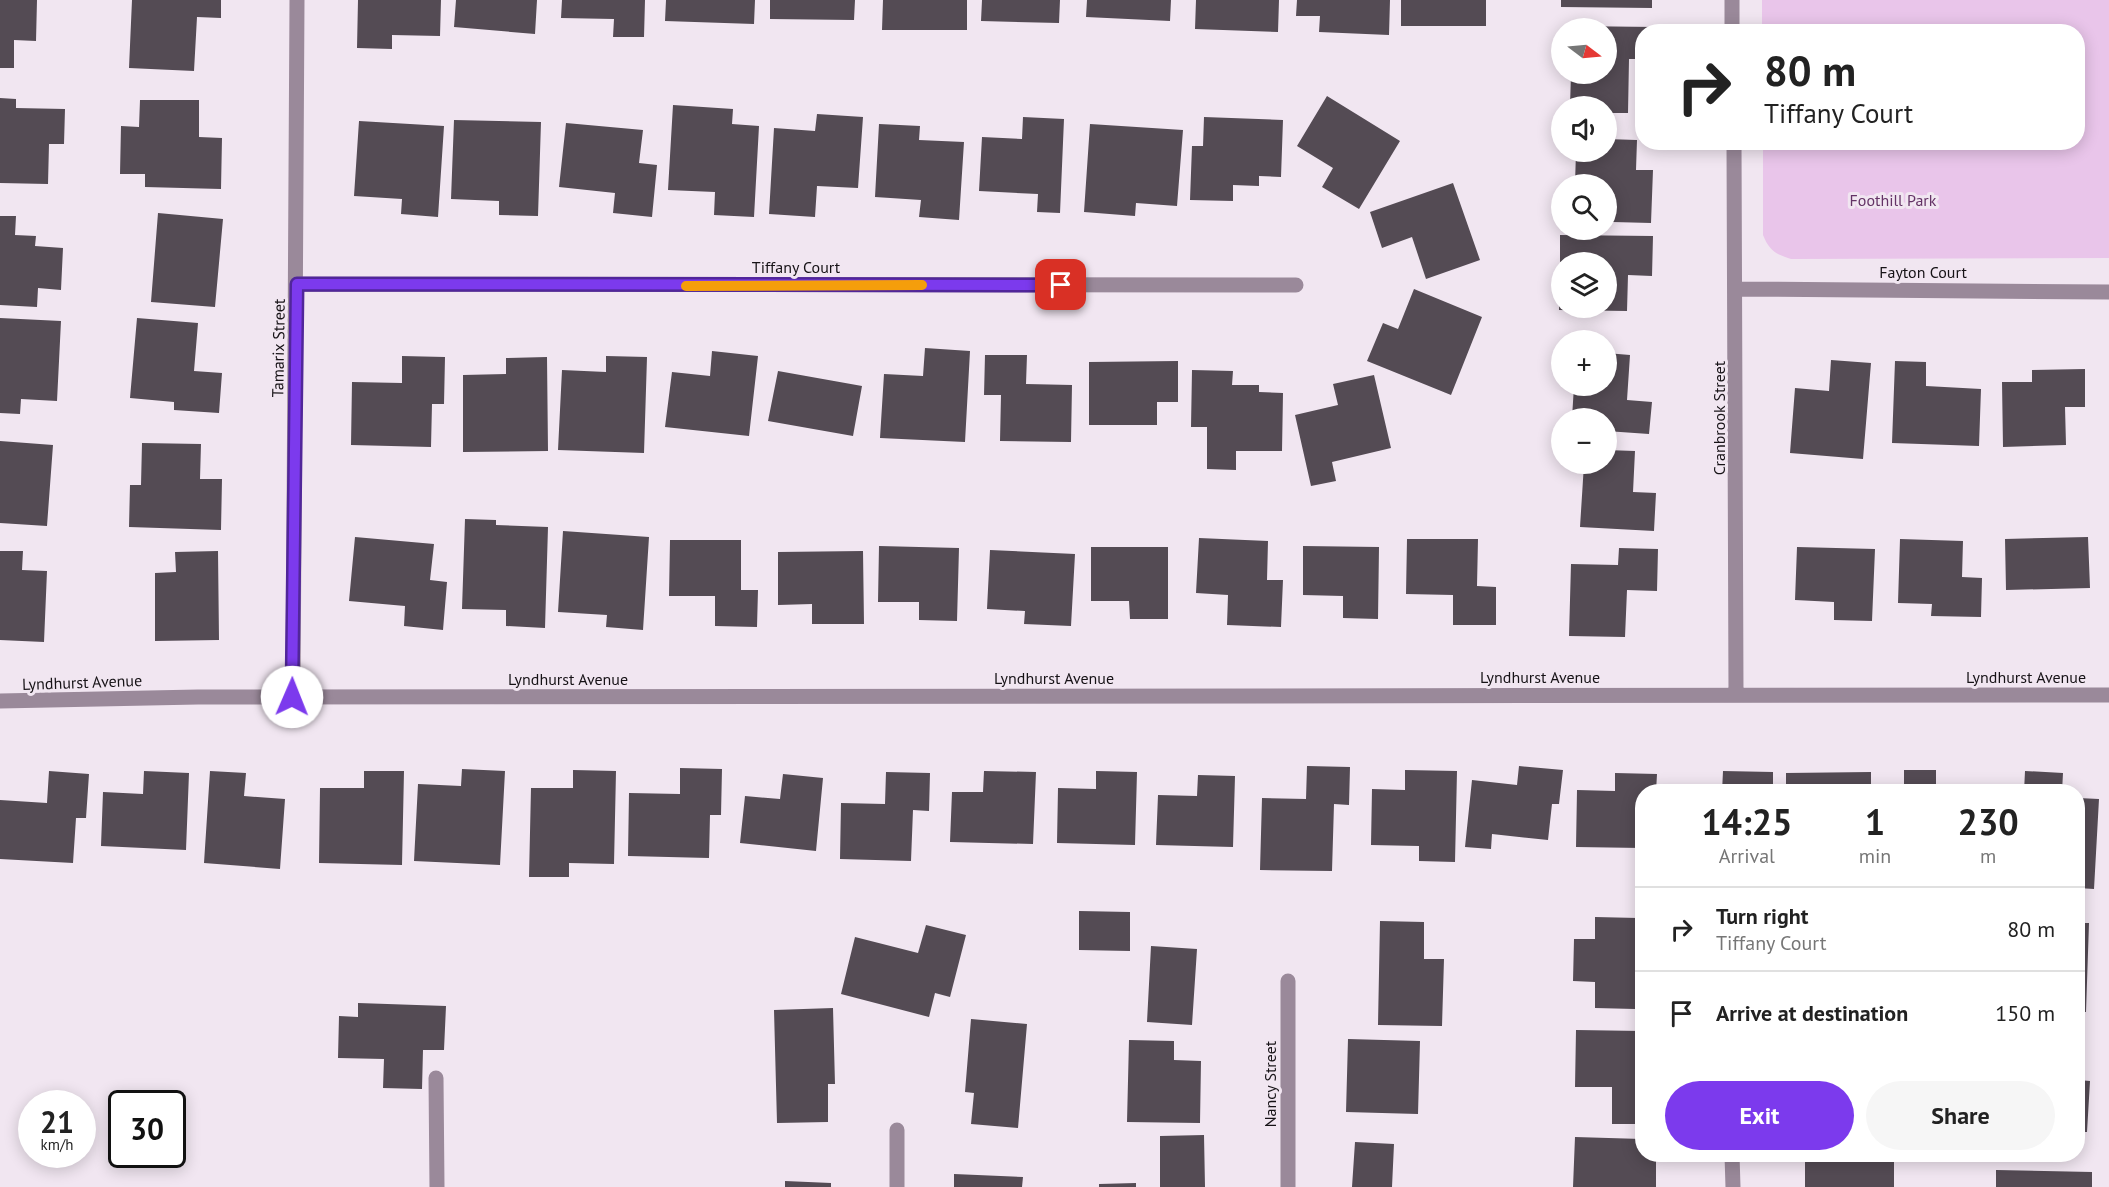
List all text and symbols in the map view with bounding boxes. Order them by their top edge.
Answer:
north arrow [1551,18,1617,84]
map controls [1551,18,1617,474]
text: 80 m [1764,43,1856,98]
icon: right [1665,48,1743,126]
button: sound [1551,96,1617,162]
text: Tiffany Court [1764,96,1913,130]
button: search [1551,174,1617,240]
park label: Foothill Park [1850,190,1937,210]
button: layers [1551,252,1617,318]
street label: Tiffany Court [752,257,841,277]
pin [1035,259,1086,310]
street label: Fayton Court [1879,262,1967,282]
icon: arrive [1044,268,1077,301]
street label: Tamarix Street [267,298,289,398]
button: + [1551,330,1617,396]
street label: Cranbrook Street [1709,360,1729,475]
button: − [1551,408,1617,474]
position arrow [260,665,324,729]
street label: Lyndhurst Avenue [1480,667,1600,687]
street label: Lyndhurst Avenue [1966,667,2086,687]
street label: Lyndhurst Avenue [994,668,1114,688]
street label: Lyndhurst Avenue [508,669,628,689]
street label: Lyndhurst Avenue [22,670,142,694]
text: 14:25 [1701,798,1793,845]
text: 1 [1865,798,1885,845]
text: 230 [1958,798,2019,845]
text: Arrival [1719,843,1775,869]
text: min [1859,843,1891,869]
text: m [1980,843,1996,869]
text: Turn right [1716,902,1808,930]
icon: right [1665,913,1698,946]
text: 80 m [2007,915,2055,943]
text: Tiffany Court [1716,930,1826,956]
icon: arrive [1665,997,1698,1030]
text: Arrive at destination [1716,999,1908,1027]
text: 150 m [1995,999,2055,1027]
street label: Nancy Street [1260,1040,1280,1127]
button: Exit [1665,1081,1854,1150]
button: Share [1866,1081,2055,1150]
speed limit sign: 30 [108,1090,186,1168]
text: 21 [40,1102,74,1141]
text: km/h [41,1135,73,1154]

